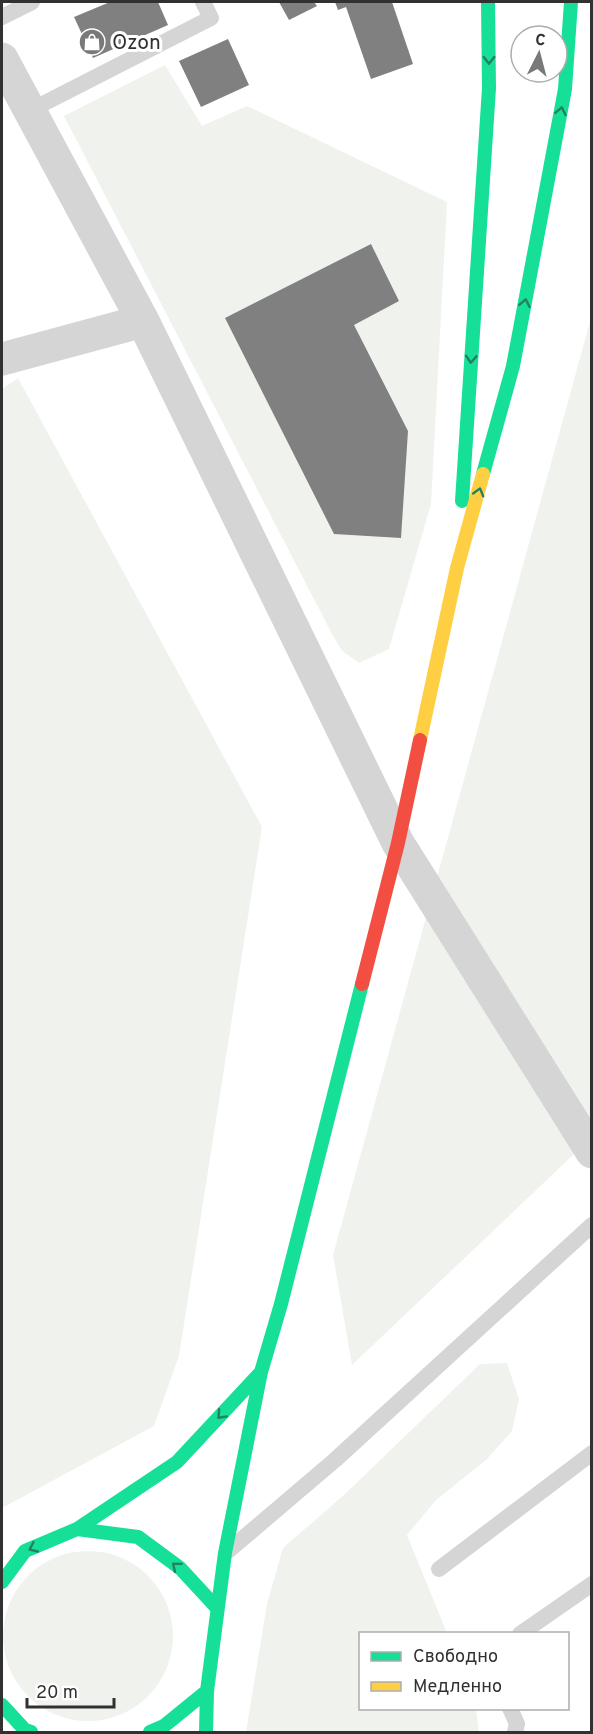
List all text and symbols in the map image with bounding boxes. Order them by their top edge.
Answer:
north arrow [509,24,569,84]
shop icon: Ozon [77,27,107,57]
place label: Ozon [112,30,161,57]
text: С [534,31,546,52]
one-way arrow [483,55,495,64]
one-way arrow [554,106,567,116]
one-way arrow [518,298,531,308]
one-way arrow [465,355,478,364]
one-way arrow [471,487,484,497]
one-way arrow [217,1408,228,1419]
one-way arrow [28,1540,39,1552]
one-way arrow [172,1563,183,1574]
legend [359,1632,569,1710]
text: Свободно [413,1646,498,1669]
scale bar [27,1671,114,1709]
text: Медленно [413,1676,502,1699]
text: 20 m [36,1682,78,1705]

